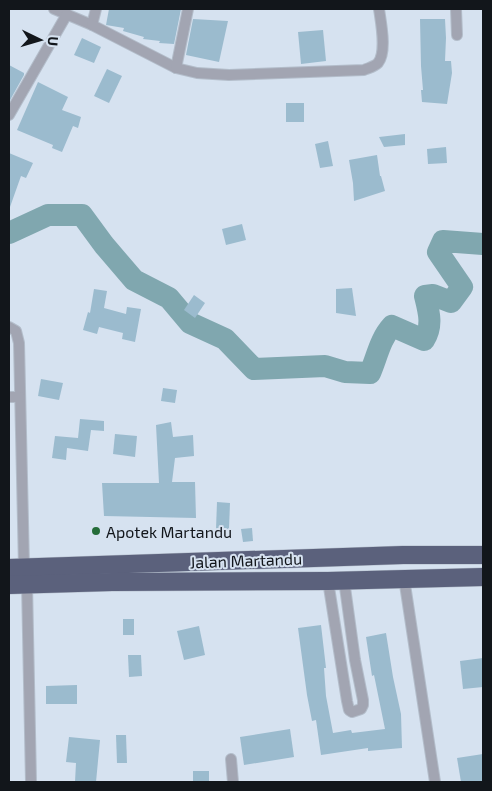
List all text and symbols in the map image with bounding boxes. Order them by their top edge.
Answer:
north arrow [15,15,65,65]
text: U [45,36,62,47]
place label: Apotek Martandu [106,522,232,541]
marker: Apotek Martandu [90,525,102,537]
street label: Jalan Martandu [190,549,302,571]

